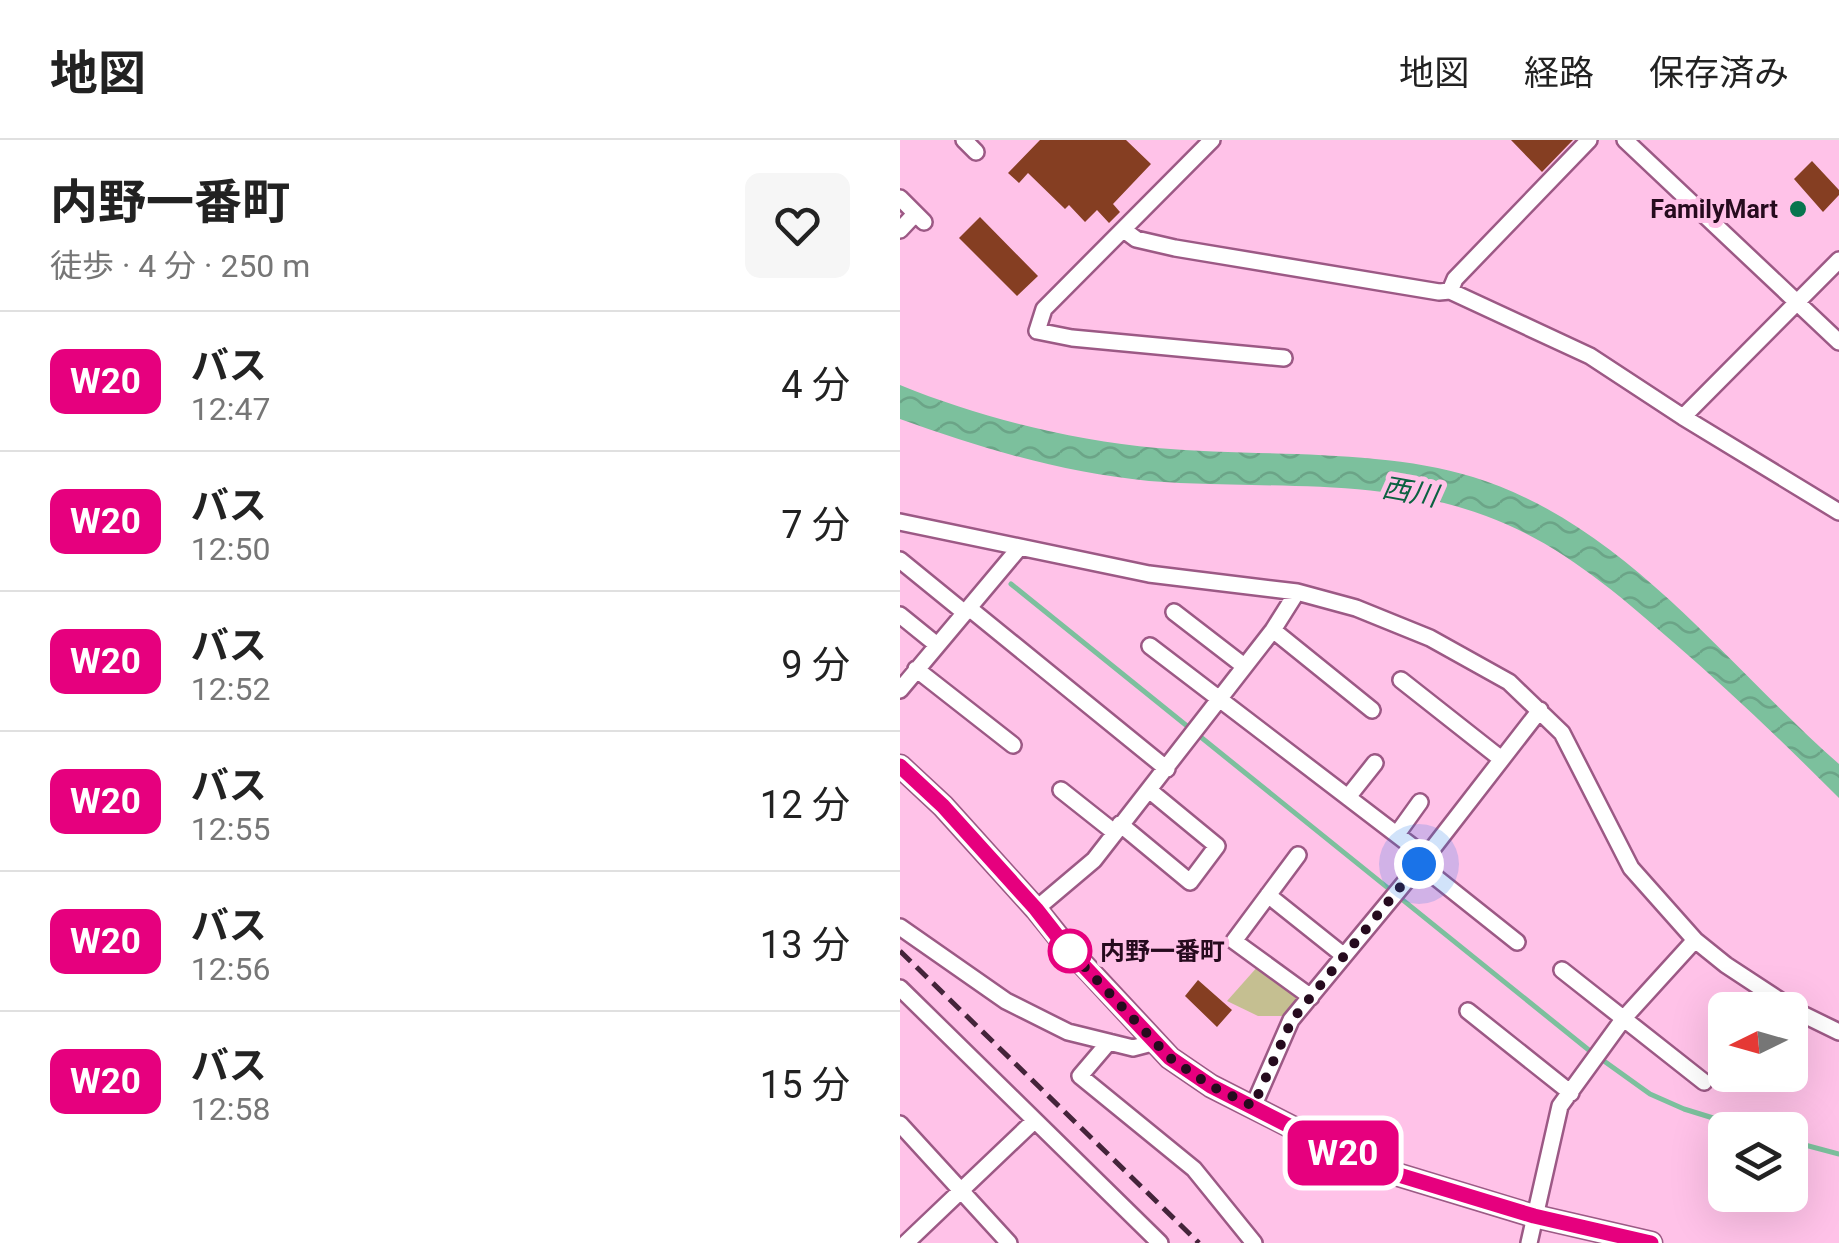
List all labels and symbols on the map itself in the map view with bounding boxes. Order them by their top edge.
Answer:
place label: FamilyMart [1650,195,1778,224]
marker: FamilyMart [1787,198,1809,220]
water label: 西川 [1380,471,1443,514]
your location [1394,839,1444,889]
marker: 内野一番町 [1049,930,1091,972]
place label: 内野一番町 [1100,937,1225,966]
north arrow [1708,992,1808,1092]
line badge: W20 [1286,1120,1400,1186]

